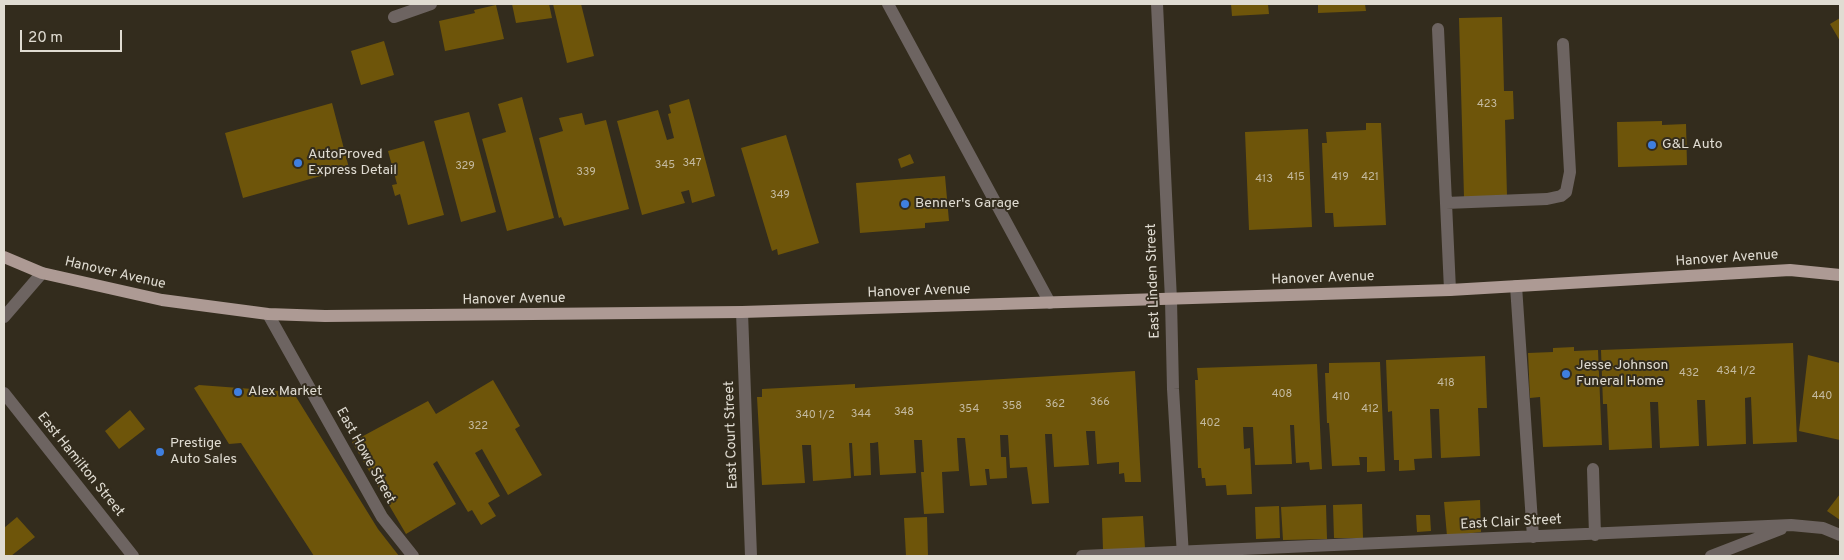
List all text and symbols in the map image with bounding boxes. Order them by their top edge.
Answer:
scale bar [22,20,125,52]
text: 20 m [28,29,63,48]
house number: 423 [1477,98,1497,112]
place label: G&L Auto [1662,137,1723,153]
marker: G&L Auto [1646,139,1658,151]
place label: AutoProved Express Detail [308,147,397,180]
marker: AutoProved Express Detail [292,157,304,169]
house number: 347 [682,157,702,171]
house number: 345 [655,159,675,173]
house number: 329 [455,160,475,174]
house number: 339 [576,166,596,180]
house number: 415 [1287,171,1305,185]
house number: 419 [1331,171,1349,185]
house number: 421 [1361,171,1379,185]
house number: 413 [1255,173,1273,187]
house number: 349 [770,189,790,203]
place label: Benner's Garage [915,196,1019,212]
marker: Benner's Garage [899,198,911,210]
street label: East Linden Street [1144,223,1164,339]
street label: Hanover Avenue [1675,247,1779,271]
street label: Hanover Avenue [63,254,167,294]
street label: Hanover Avenue [1271,269,1375,289]
street label: Hanover Avenue [867,282,971,302]
street label: Hanover Avenue [462,291,566,309]
place label: Jesse Johnson Funeral Home [1576,358,1668,391]
house number: 434 1/2 [1716,365,1756,379]
house number: 432 [1679,367,1699,381]
marker: Jesse Johnson Funeral Home [1560,368,1572,380]
house number: 418 [1437,377,1455,391]
street label: East Court Street [722,381,742,489]
place label: Alex Market [248,384,322,400]
marker: Alex Market [232,386,244,398]
house number: 408 [1272,388,1292,402]
house number: 440 [1812,390,1832,404]
house number: 410 [1332,391,1350,405]
house number: 366 [1090,396,1110,410]
house number: 362 [1045,398,1065,412]
house number: 358 [1002,400,1022,414]
house number: 354 [959,403,979,417]
house number: 412 [1361,403,1379,417]
street label: East Howe Street [332,405,398,507]
house number: 348 [894,406,914,420]
house number: 344 [851,408,871,422]
street label: East Hamilton Street [33,409,127,521]
house number: 340 1/2 [795,409,835,423]
house number: 402 [1200,417,1220,431]
house number: 322 [468,420,488,434]
place label: Prestige Auto Sales [170,436,237,468]
marker: Prestige Auto Sales [154,446,166,458]
street label: East Clair Street [1460,512,1562,534]

